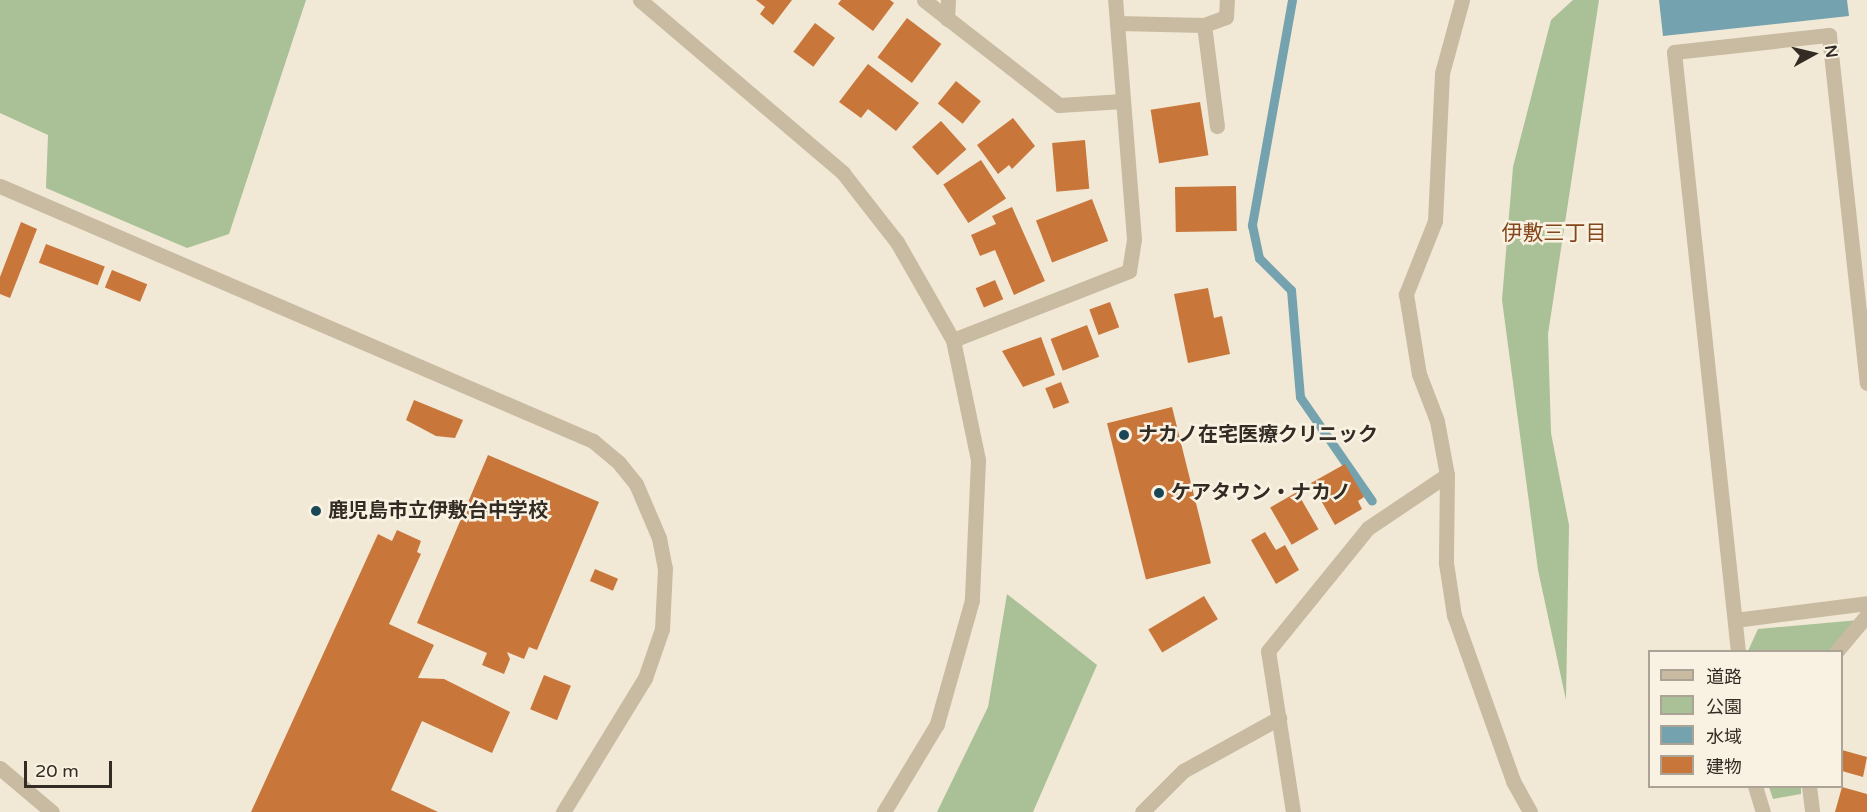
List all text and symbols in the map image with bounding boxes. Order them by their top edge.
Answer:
north arrow [1783,24,1843,84]
text: N [1820,44,1842,59]
district label: 伊敷三丁目 [1502,221,1606,247]
place label: ナカノ在宅医療クリニック [1138,423,1378,447]
marker: ナカノ在宅医療クリニック [1115,426,1133,444]
place label: ケアタウン・ナカノ [1171,481,1351,505]
marker: ケアタウン・ナカノ [1152,486,1166,500]
place label: 鹿児島市立伊敷台中学校 [328,499,548,523]
marker: 鹿児島市立伊敷台中学校 [309,504,323,518]
legend [1648,650,1843,788]
text: 道路 [1706,666,1742,688]
text: 公園 [1706,696,1742,718]
text: 水域 [1706,726,1742,748]
scale bar [27,749,116,787]
text: 建物 [1706,756,1742,778]
text: 20 m [35,760,79,782]

